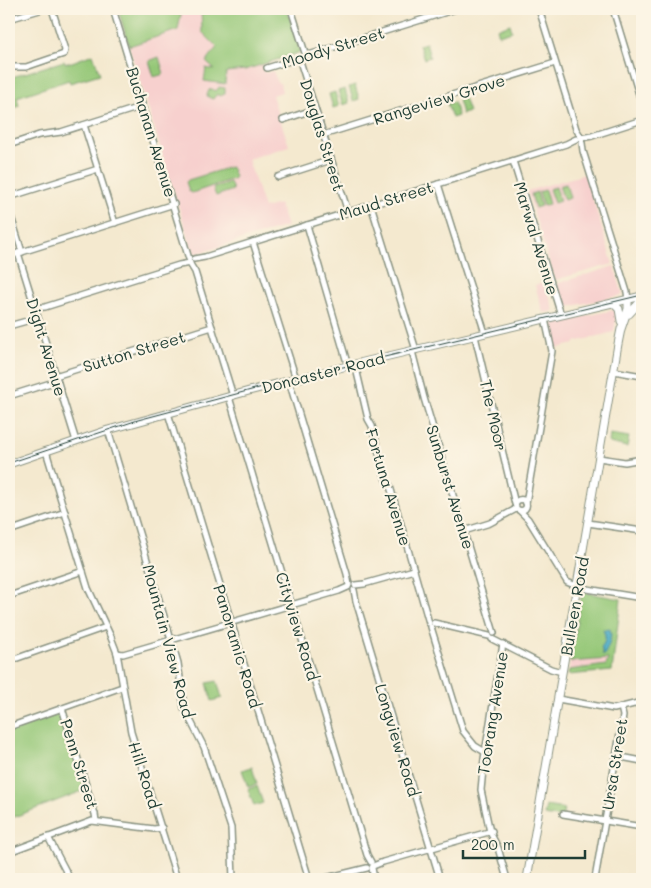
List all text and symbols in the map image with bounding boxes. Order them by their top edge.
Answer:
street label: Moody Street [279,21,387,73]
street label: Buchanan Avenue [122,64,182,200]
street label: Rangeview Grove [371,69,507,129]
street label: Douglas Street [296,76,350,194]
street label: Maud Street [336,176,436,224]
street label: Marwal Avenue [510,179,564,297]
street label: Dight Avenue [22,295,72,399]
street label: Sutton Street [80,325,188,377]
street label: Doncaster Road [259,347,387,397]
street label: The Moor [476,377,512,453]
street label: Sunburst Avenue [422,422,480,552]
street label: Fortuna Avenue [361,426,417,548]
street label: Bulleen Road [555,555,593,657]
street label: Mountain View Road [138,562,200,720]
street label: Cityview Road [272,569,324,683]
street label: Panoramic Road [209,582,267,710]
street label: Toorang Avenue [472,650,512,776]
street label: Longview Road [371,681,425,799]
street label: Penn Street [56,716,104,812]
street label: Ursa Street [596,717,632,811]
street label: Hill Road [124,739,166,811]
scale bar [463,828,586,860]
text: 200 m [471,834,515,854]

